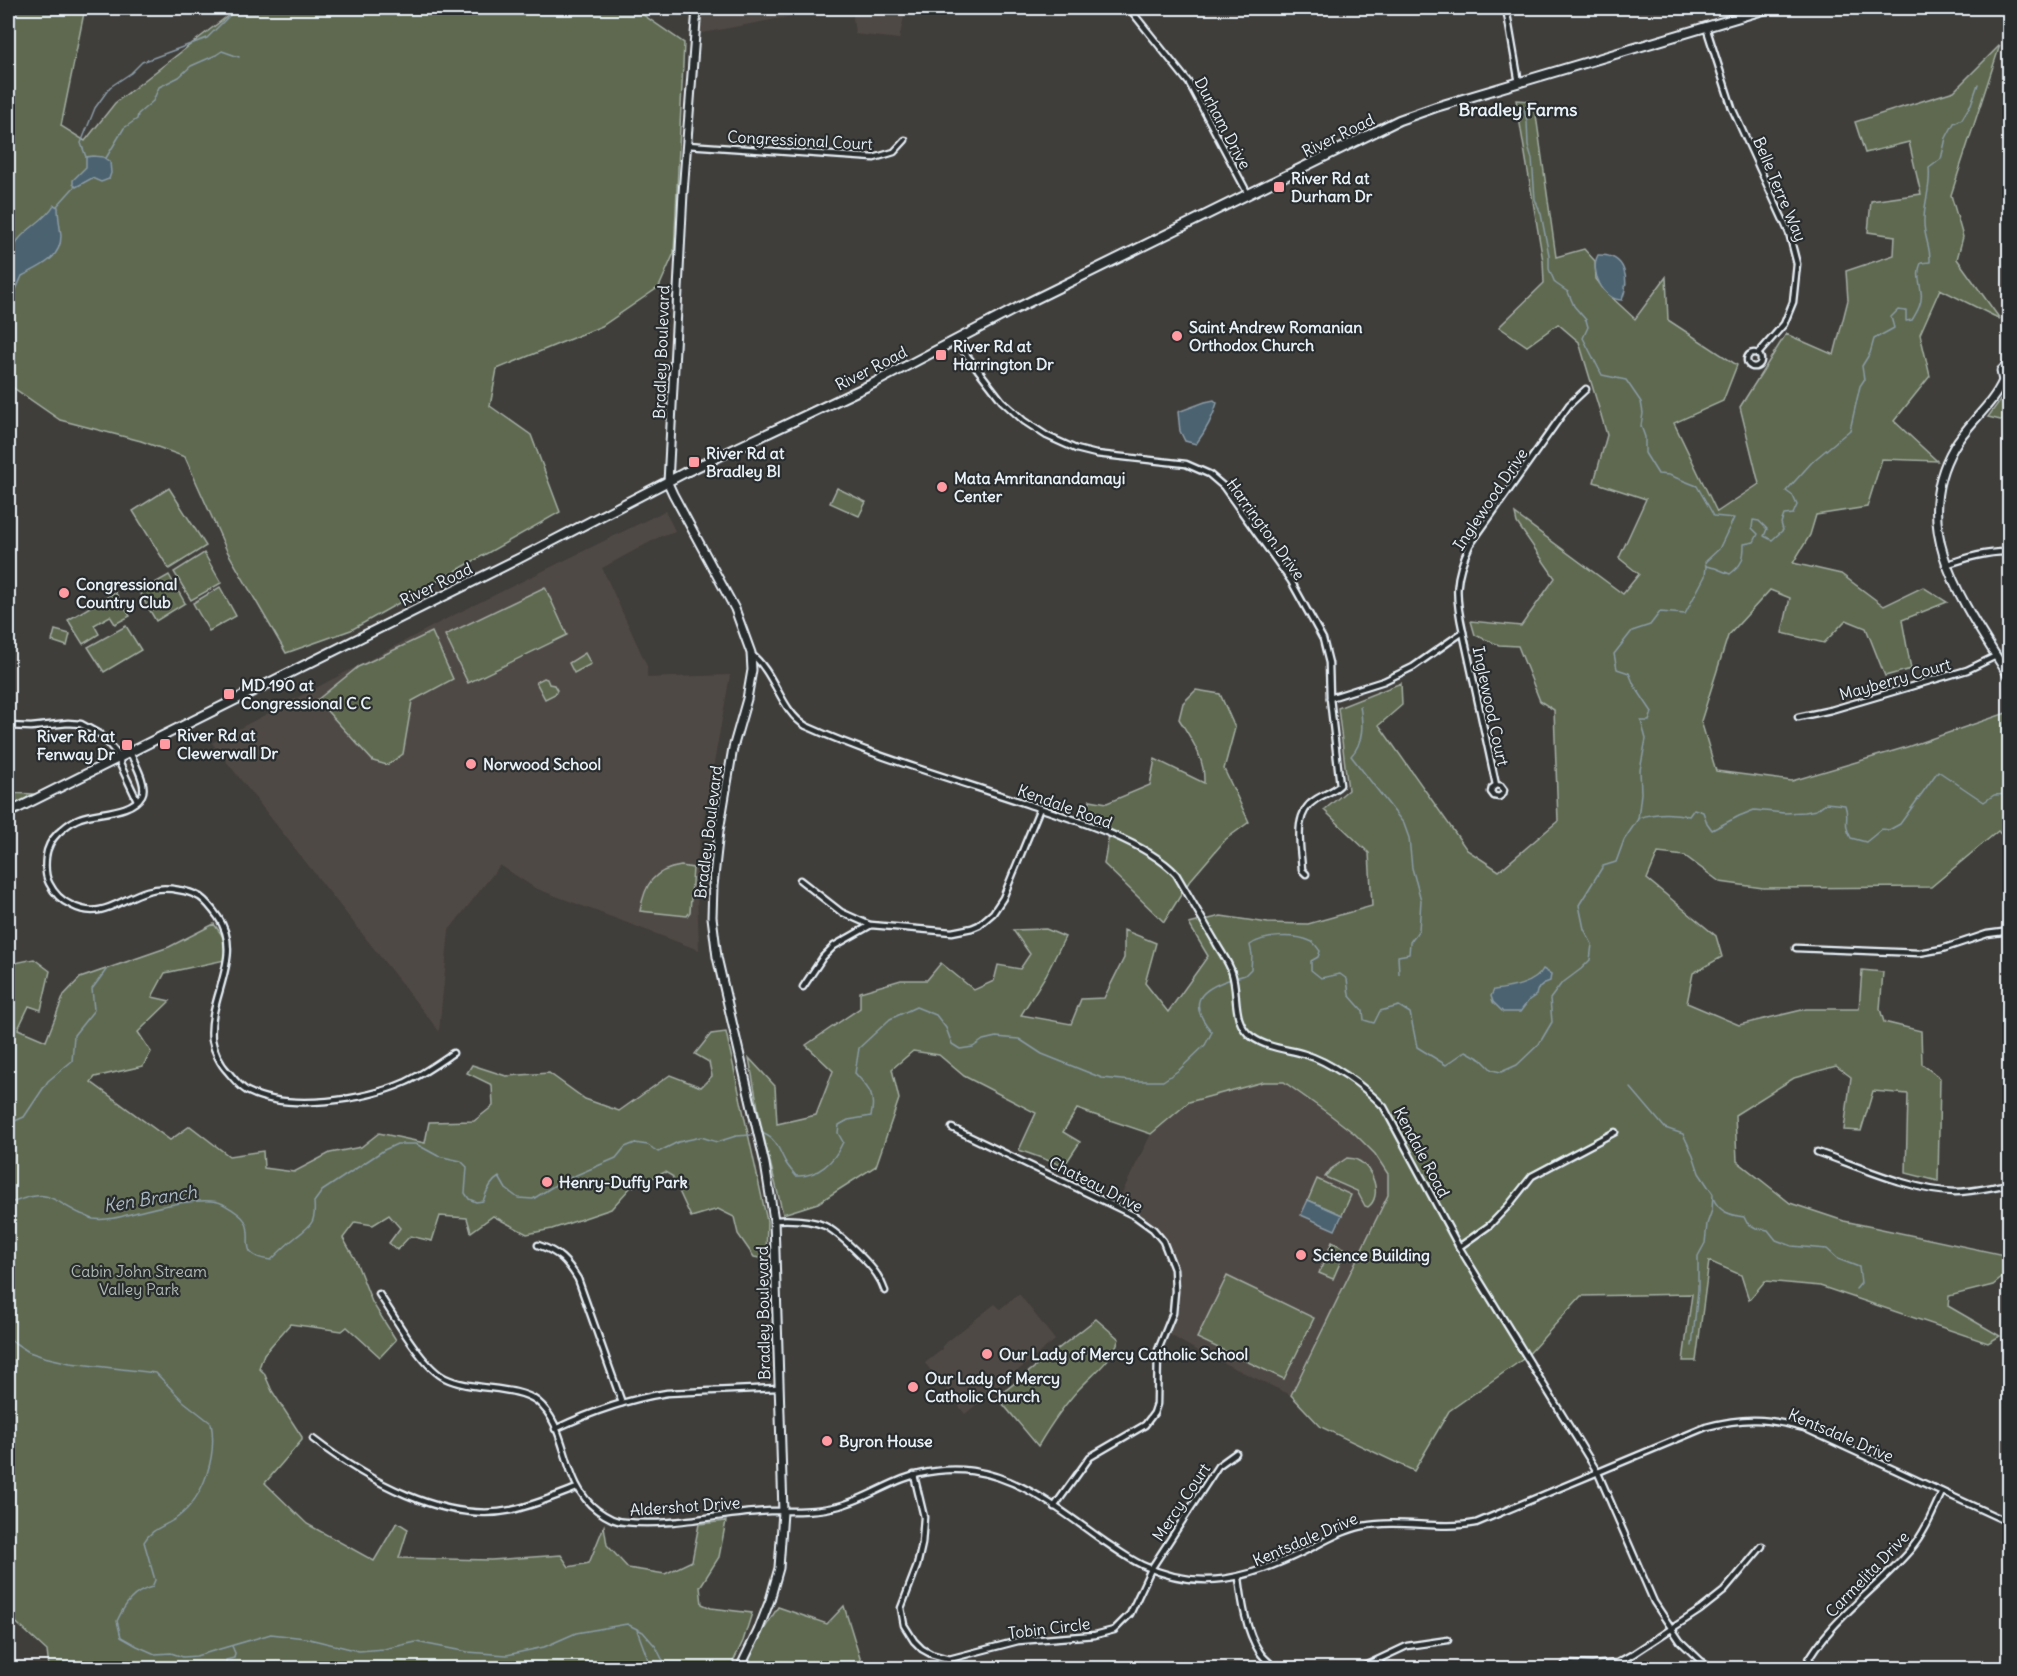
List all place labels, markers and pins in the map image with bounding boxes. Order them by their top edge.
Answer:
place label: River Rd at Durham Dr [1291,168,1373,206]
marker: River Rd at Durham Dr [1272,180,1286,194]
place label: Saint Andrew Romanian Orthodox Church [1189,317,1362,355]
marker: Saint Andrew Romanian Orthodox Church [1170,329,1184,343]
place label: River Rd at Harrington Dr [953,336,1054,375]
marker: River Rd at Harrington Dr [934,348,948,362]
place label: River Rd at Bradley Bl [706,443,785,482]
marker: River Rd at Bradley Bl [687,455,701,469]
place label: Mata Amritanandamayi Center [954,468,1125,506]
marker: Mata Amritanandamayi Center [935,480,949,494]
place label: Congressional Country Club [76,574,177,613]
marker: Congressional Country Club [57,586,71,600]
place label: MD 190 at Congressional C C [241,675,371,714]
marker: MD 190 at Congressional C C [222,687,236,701]
place label: River Rd at Clewerwall Dr [177,725,278,763]
place label: River Rd at Fenway Dr [37,726,116,765]
marker: River Rd at Clewerwall Dr [158,737,172,751]
marker: River Rd at Fenway Dr [120,738,134,752]
place label: Norwood School [483,754,601,774]
marker: Norwood School [464,757,478,771]
place label: Henry-Duffy Park [559,1172,688,1193]
marker: Henry-Duffy Park [540,1175,554,1189]
place label: Science Building [1313,1245,1430,1266]
marker: Science Building [1294,1248,1308,1262]
place label: Our Lady of Mercy Catholic School [999,1344,1248,1365]
marker: Our Lady of Mercy Catholic School [980,1347,994,1361]
place label: Our Lady of Mercy Catholic Church [925,1368,1060,1406]
marker: Our Lady of Mercy Catholic Church [906,1380,920,1394]
place label: Byron House [839,1431,933,1452]
marker: Byron House [820,1434,834,1448]

